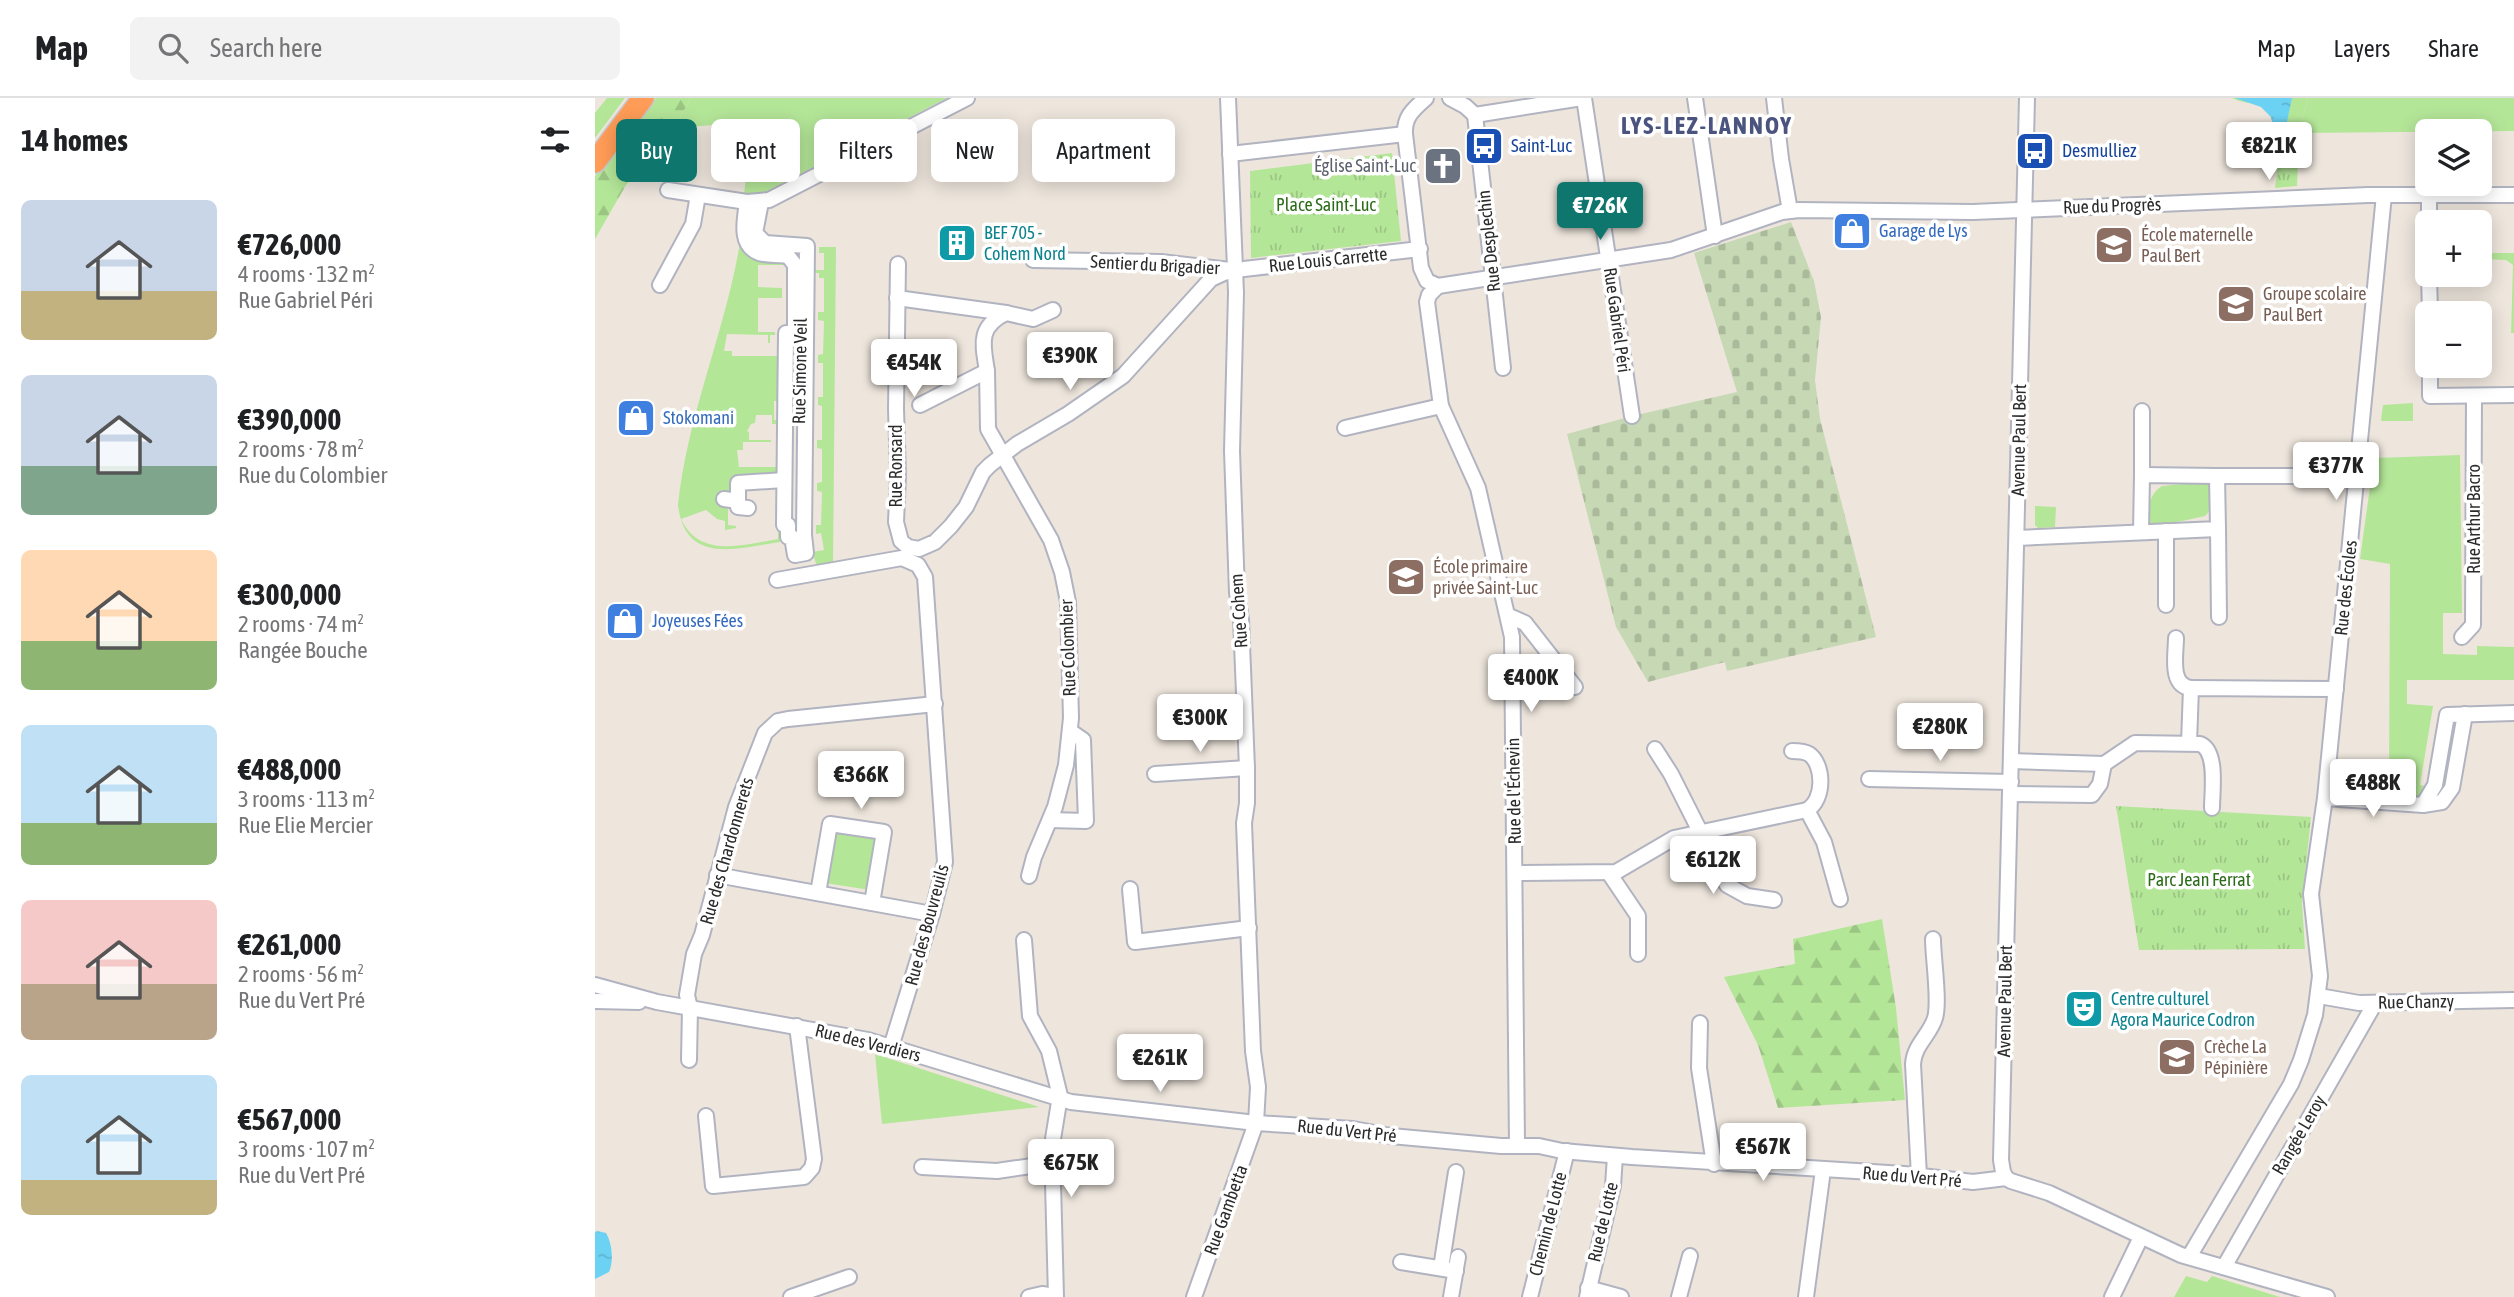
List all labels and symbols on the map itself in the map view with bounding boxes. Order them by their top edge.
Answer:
district label: LYS-LEZ-LANNOY [1621,112,1793,139]
pin: €821K [2220,122,2318,182]
bus stop icon: Saint-Luc [1463,125,1505,167]
bus stop icon: Desmulliez [2014,130,2056,172]
place label: Saint-Luc [1511,135,1572,156]
place label: Desmulliez [2062,140,2137,161]
church icon: Église Saint-Luc [1422,145,1464,187]
place label: Église Saint-Luc [1314,155,1416,176]
pin: €726K [1551,183,1649,242]
street label: Rue Desplechin [1473,189,1504,293]
street label: Rue du Progrès [2063,193,2161,218]
park label: Place Saint-Luc [1276,194,1376,215]
shop icon: Garage de Lys [1831,210,1873,252]
place label: Garage de Lys [1879,220,1968,241]
building icon: BEF 705 - Cohem Nord [936,222,978,264]
place label: BEF 705 - Cohem Nord [984,222,1066,264]
school or university icon: École maternelle Paul Bert [2093,224,2135,266]
place label: École maternelle Paul Bert [2141,224,2253,266]
street label: Rue Louis Carrette [1268,243,1388,276]
street label: Sentier du Brigadier [1090,251,1221,278]
street label: Rue Gabriel Péri [1600,266,1635,374]
school or university icon: Groupe scolaire Paul Bert [2215,283,2257,325]
place label: Groupe scolaire Paul Bert [2263,283,2366,325]
street label: Rue Simone Veil [788,317,811,424]
pin: €390K [1021,332,1119,392]
pin: €454K [865,340,963,399]
street label: Avenue Paul Bert [2007,384,2030,496]
shop icon: Stokomani [615,397,657,439]
place label: Stokomani [663,407,734,428]
street label: Rue Ronsard [885,424,906,508]
pin: €377K [2287,442,2385,502]
street label: Rue Arthur Bacro [2463,464,2484,574]
street label: Rue des Écoles [2330,539,2361,637]
school or university icon: École primaire privée Saint-Luc [1385,556,1427,598]
place label: École primaire privée Saint-Luc [1433,556,1538,598]
street label: Rue Cohem [1225,573,1252,649]
street label: Rue Colombier [1055,598,1080,697]
shop icon: Joyeuses Fées [604,600,646,642]
place label: Joyeuses Fées [652,610,743,631]
pin: €400K [1482,654,1580,714]
pin: €300K [1151,694,1249,754]
pin: €280K [1891,704,1989,763]
street label: Rue de l'Échevin [1502,738,1525,844]
pin: €366K [812,752,910,811]
pin: €488K [2324,760,2422,819]
street label: Rue des Chardonnerets [695,775,758,927]
pin: €612K [1664,836,1762,896]
street label: Rue des Bouvreuils [900,862,953,988]
park label: Parc Jean Ferrat [2147,869,2251,890]
street label: Avenue Paul Bert [1993,945,2016,1057]
theatre icon: Centre culturel Agora Maurice Codron [2063,988,2105,1030]
place label: Centre culturel Agora Maurice Codron [2111,988,2255,1030]
street label: Rue Chanzy [2378,990,2454,1013]
street label: Rue des Verdiers [813,1019,923,1066]
pin: €261K [1111,1034,1209,1094]
school or university icon: Crèche La Pépinière [2156,1036,2198,1078]
place label: Crèche La Pépinière [2204,1036,2268,1078]
street label: Rangée Leroy [2267,1091,2330,1178]
street label: Rue du Vert Pré [1296,1115,1398,1146]
pin: €567K [1714,1124,1812,1183]
pin: €675K [1022,1140,1120,1199]
street label: Rue Gambetta [1199,1162,1252,1258]
street label: Rue du Vert Pré [1862,1162,1963,1191]
street label: Chemin de Lotte [1524,1170,1571,1278]
street label: Rue de Lotte [1583,1180,1622,1264]

